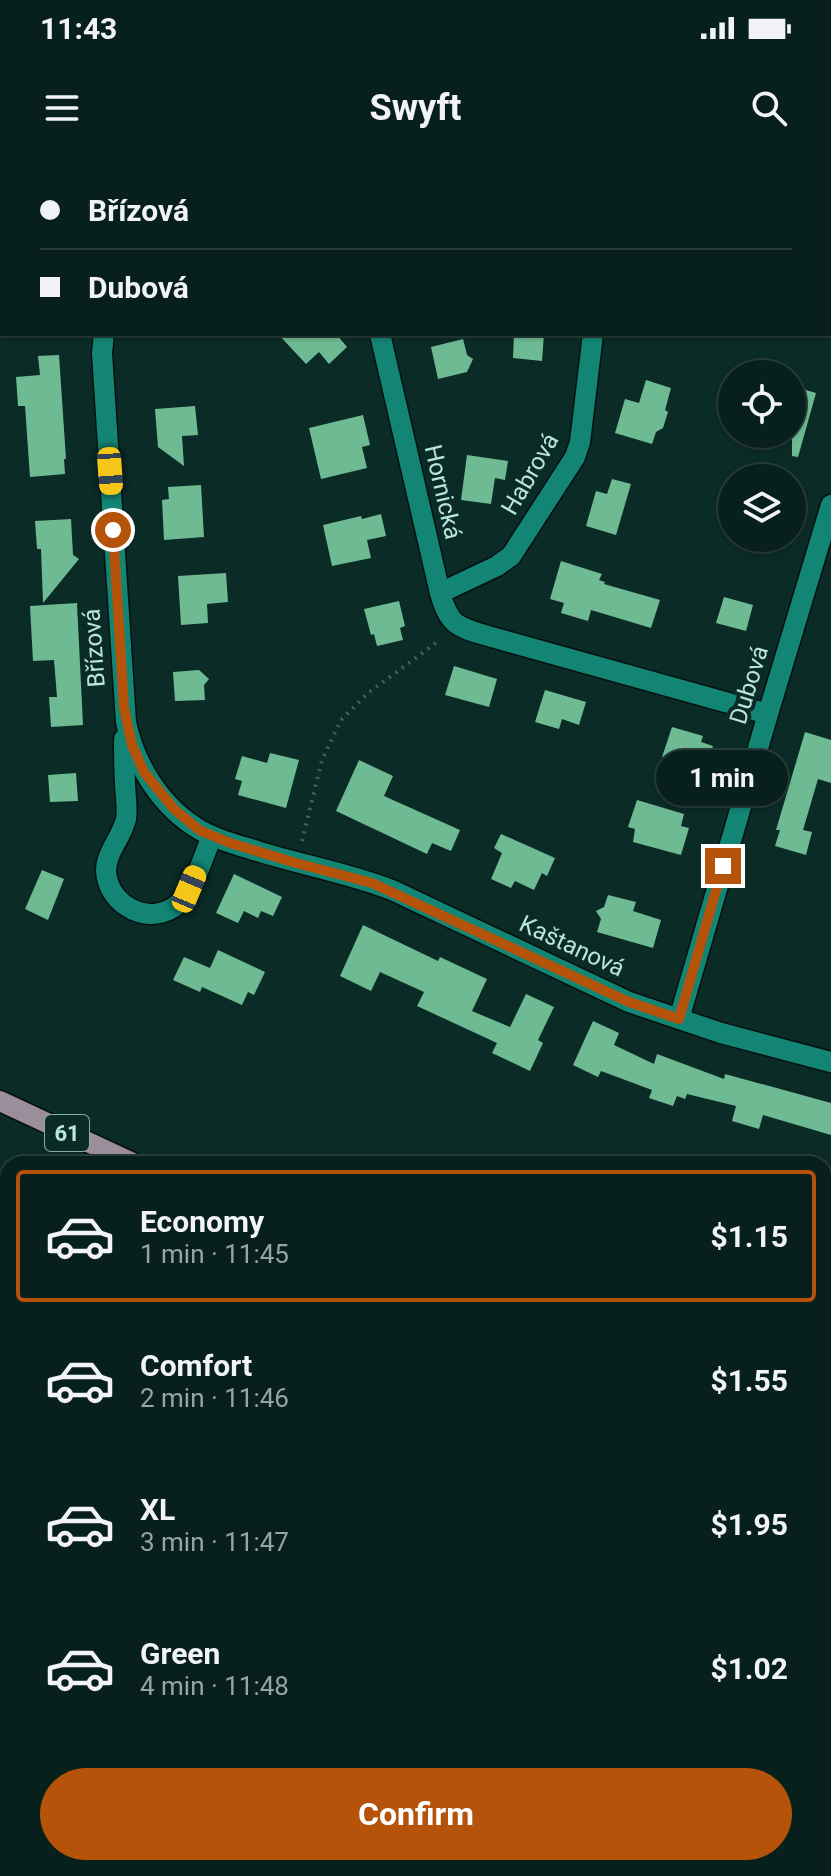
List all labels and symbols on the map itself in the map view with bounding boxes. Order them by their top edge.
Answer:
street label: Habrová [495,428,565,520]
street label: Hornická [419,442,467,542]
car [96,446,124,496]
route start [95,512,131,548]
street label: Břízová [77,608,111,688]
street label: Dubová [724,642,774,728]
callout: 1 min [657,750,789,806]
route end [705,848,741,884]
car [169,862,209,916]
street label: Kaštanová [515,909,629,983]
road number: 61 [45,1115,89,1151]

